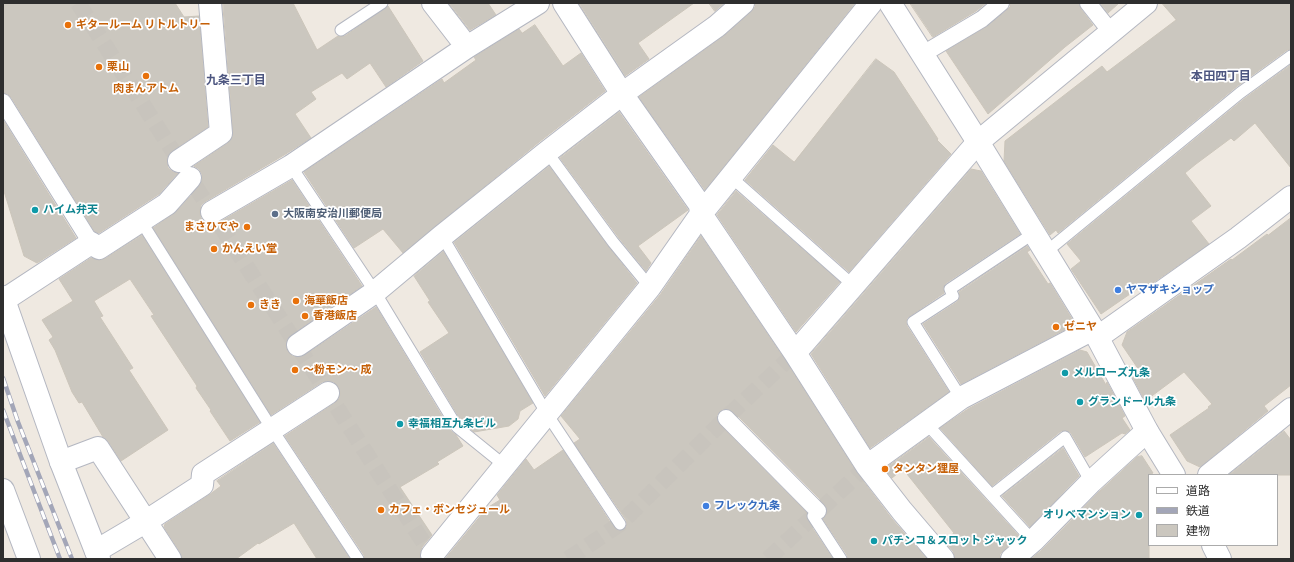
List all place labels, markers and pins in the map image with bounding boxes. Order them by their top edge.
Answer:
place label: ギタールーム リトルトリー [76,18,211,32]
marker: ギタールーム リトルトリー [63,20,73,30]
place label: 栗山 [107,60,129,74]
marker: 栗山 [94,62,104,72]
marker: 肉まんアトム [141,71,151,81]
place label: 肉まんアトム [113,82,179,96]
place label: ハイム弁天 [43,203,98,217]
marker: ハイム弁天 [30,205,40,215]
place label: 大阪南安治川郵便局 [283,207,382,221]
marker: 大阪南安治川郵便局 [270,209,280,219]
place label: まさひでや [184,220,239,234]
marker: まさひでや [242,222,252,232]
place label: かんえい堂 [222,242,277,256]
marker: かんえい堂 [209,244,219,254]
place label: ヤマザキショップ [1126,283,1214,297]
marker: ヤマザキショップ [1113,285,1123,295]
place label: 海華飯店 [304,294,348,308]
marker: 海華飯店 [291,296,301,306]
place label: きき [259,298,281,312]
marker: きき [246,300,256,310]
place label: 香港飯店 [313,309,357,323]
marker: 香港飯店 [300,311,310,321]
place label: ゼニヤ [1064,320,1097,334]
marker: ゼニヤ [1051,322,1061,332]
place label: ～粉モン～ 成 [303,363,372,377]
marker: ～粉モン～ 成 [290,365,300,375]
place label: メルローズ九条 [1073,366,1150,380]
marker: メルローズ九条 [1060,368,1070,378]
place label: グランドール九条 [1088,395,1176,409]
marker: グランドール九条 [1075,397,1085,407]
place label: 幸福相互九条ビル [408,417,496,431]
marker: 幸福相互九条ビル [395,419,405,429]
place label: タンタン狸屋 [893,462,959,476]
marker: タンタン狸屋 [880,464,890,474]
place label: フレック九条 [714,499,780,513]
marker: フレック九条 [701,501,711,511]
place label: カフェ・ボンセジュール [389,503,510,517]
marker: カフェ・ボンセジュール [376,505,386,515]
place label: オリベマンション [1043,508,1131,522]
marker: オリベマンション [1134,510,1144,520]
place label: パチンコ＆スロット ジャック [882,534,1028,548]
marker: パチンコ＆スロット ジャック [869,536,879,546]

